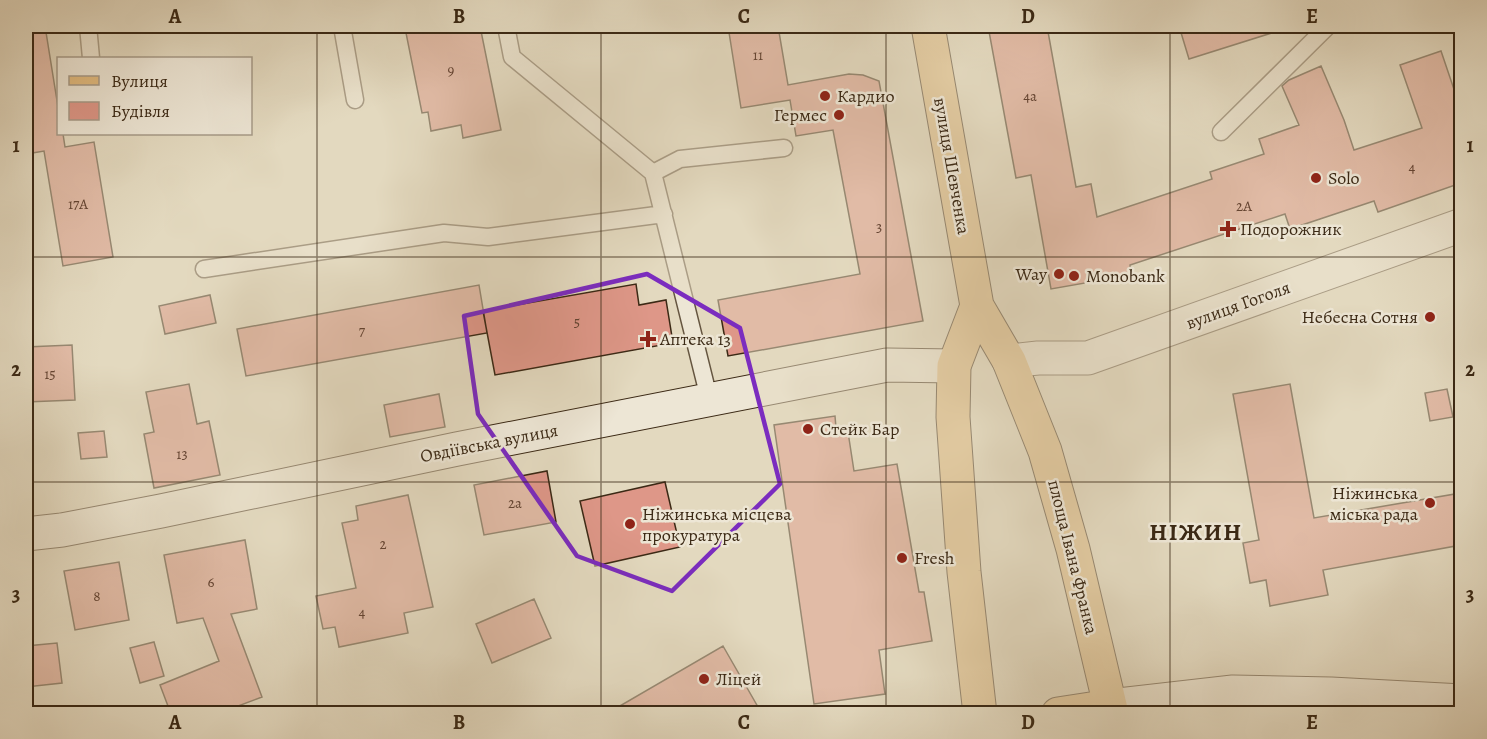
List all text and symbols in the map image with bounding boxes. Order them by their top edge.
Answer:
text: A [168,3,182,30]
text: B [453,3,465,30]
text: C [738,3,750,30]
text: D [1021,3,1035,30]
text: E [1306,3,1318,30]
house number: 11 [753,45,763,65]
legend [57,57,252,135]
house number: 9 [448,60,455,80]
text: Вулиця [111,69,168,93]
place label: Кардио [837,84,895,108]
house number: 4а [1023,86,1037,106]
marker: Кардио [818,89,832,103]
street label: вулиця Шевченка [928,96,976,237]
text: Будівля [111,99,170,123]
place label: Гермес [774,103,827,127]
marker: Гермес [832,108,846,122]
text: 1 [12,132,20,159]
text: 1 [1466,132,1474,159]
house number: 4 [1409,157,1416,177]
place label: Solo [1328,166,1360,190]
marker: Solo [1309,171,1323,185]
house number: 17А [68,194,88,214]
house number: 2А [1236,196,1252,216]
house number: 3 [876,217,882,237]
place label: Подорожник [1240,217,1342,241]
marker: Подорожник [1221,222,1235,236]
place label: Way [1015,262,1048,286]
place label: Monobank [1086,264,1165,288]
marker: Way [1052,267,1066,281]
marker: Monobank [1067,269,1081,283]
street label: вулиця Гоголя [1182,275,1294,335]
place label: Небесна Сотня [1302,305,1418,329]
marker: Небесна Сотня [1423,310,1437,324]
house number: 5 [574,312,580,332]
house number: 7 [359,321,366,341]
place label: Аптека 13 [659,327,731,351]
marker: Аптека 13 [641,332,655,346]
text: 2 [11,356,21,383]
text: 2 [1465,356,1475,383]
house number: 15 [44,364,56,384]
place label: Стейк Бар [820,417,899,441]
street label: Овдіївська вулиця [418,418,560,468]
marker: Стейк Бар [801,422,815,436]
house number: 13 [176,444,188,464]
street label: площа Івана Франка [1042,477,1104,638]
place label: Ніжинська міська рада [1329,481,1419,526]
house number: 2а [508,493,522,513]
marker: Ніжинська міська рада [1423,496,1437,510]
place label: Ніжинська місцева прокуратура [642,502,792,547]
district label: НІЖИН [1149,516,1243,548]
marker: Ніжинська місцева прокуратура [623,517,637,531]
house number: 2 [379,534,387,554]
place label: Fresh [914,546,955,570]
marker: Fresh [895,551,909,565]
house number: 6 [208,572,215,592]
text: 3 [12,581,20,608]
text: 3 [1466,581,1474,608]
house number: 8 [93,586,101,606]
house number: 4 [359,602,366,622]
place label: Ліцей [716,667,761,691]
marker: Ліцей [697,672,711,686]
text: A [168,709,182,736]
text: B [453,709,465,736]
text: C [738,709,750,736]
text: D [1021,709,1035,736]
text: E [1306,709,1318,736]

